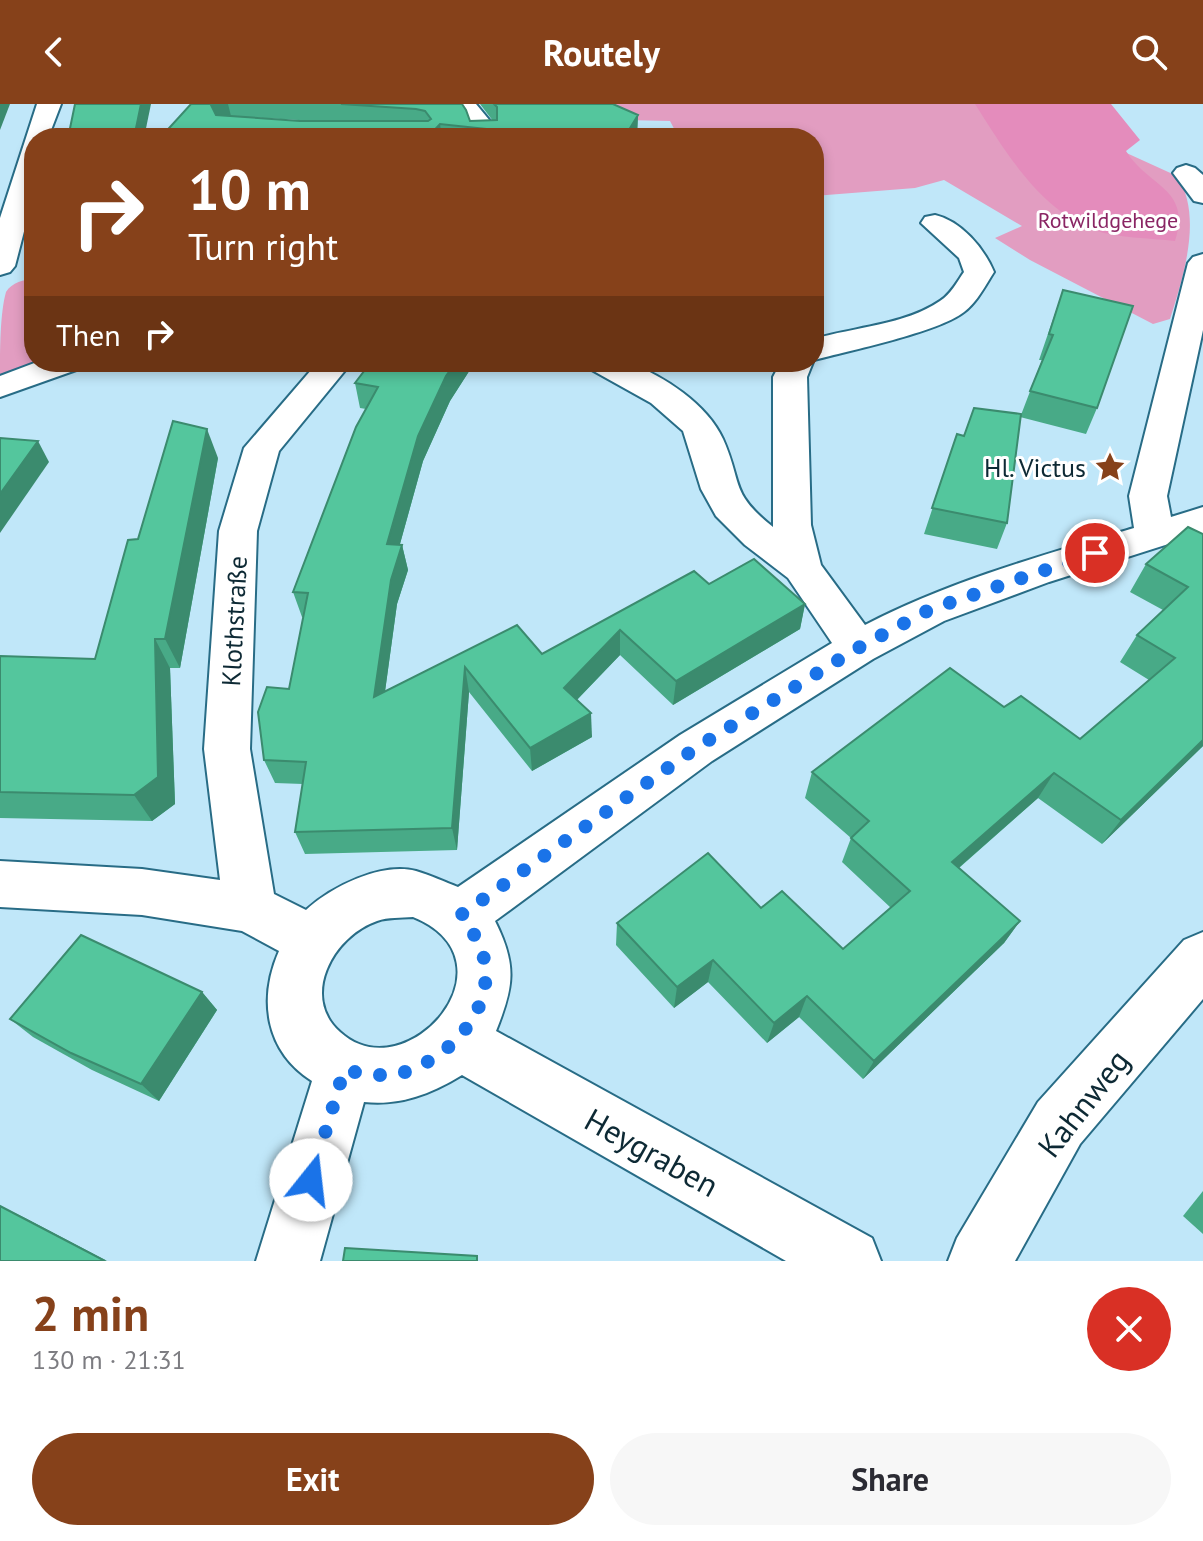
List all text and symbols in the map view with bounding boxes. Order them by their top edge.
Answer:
text: Routely [543,29,660,76]
icon: back [32,30,76,74]
icon: search [1127,30,1171,74]
text: 10 m [188,153,311,225]
icon: right [56,160,160,264]
park label: Rotwildgehege [1038,206,1178,234]
text: Turn right [188,223,338,270]
icon: right [137,312,181,356]
text: Then [56,315,121,354]
place icon: Hl. Victus [1093,450,1127,484]
place label: Hl. Victus [984,451,1086,484]
pin [1061,519,1129,587]
icon: arrive [1073,531,1117,575]
street label: Klothstraße [214,555,254,687]
street label: Kahnweg [1028,1041,1138,1165]
street label: Heygraben [578,1098,726,1206]
position arrow [269,1138,353,1222]
text: 2 min [32,1282,149,1344]
button: close [1087,1287,1171,1371]
text: 130 m · 21:31 [32,1343,186,1376]
button: Exit [32,1433,594,1525]
button: Share [610,1433,1171,1525]

